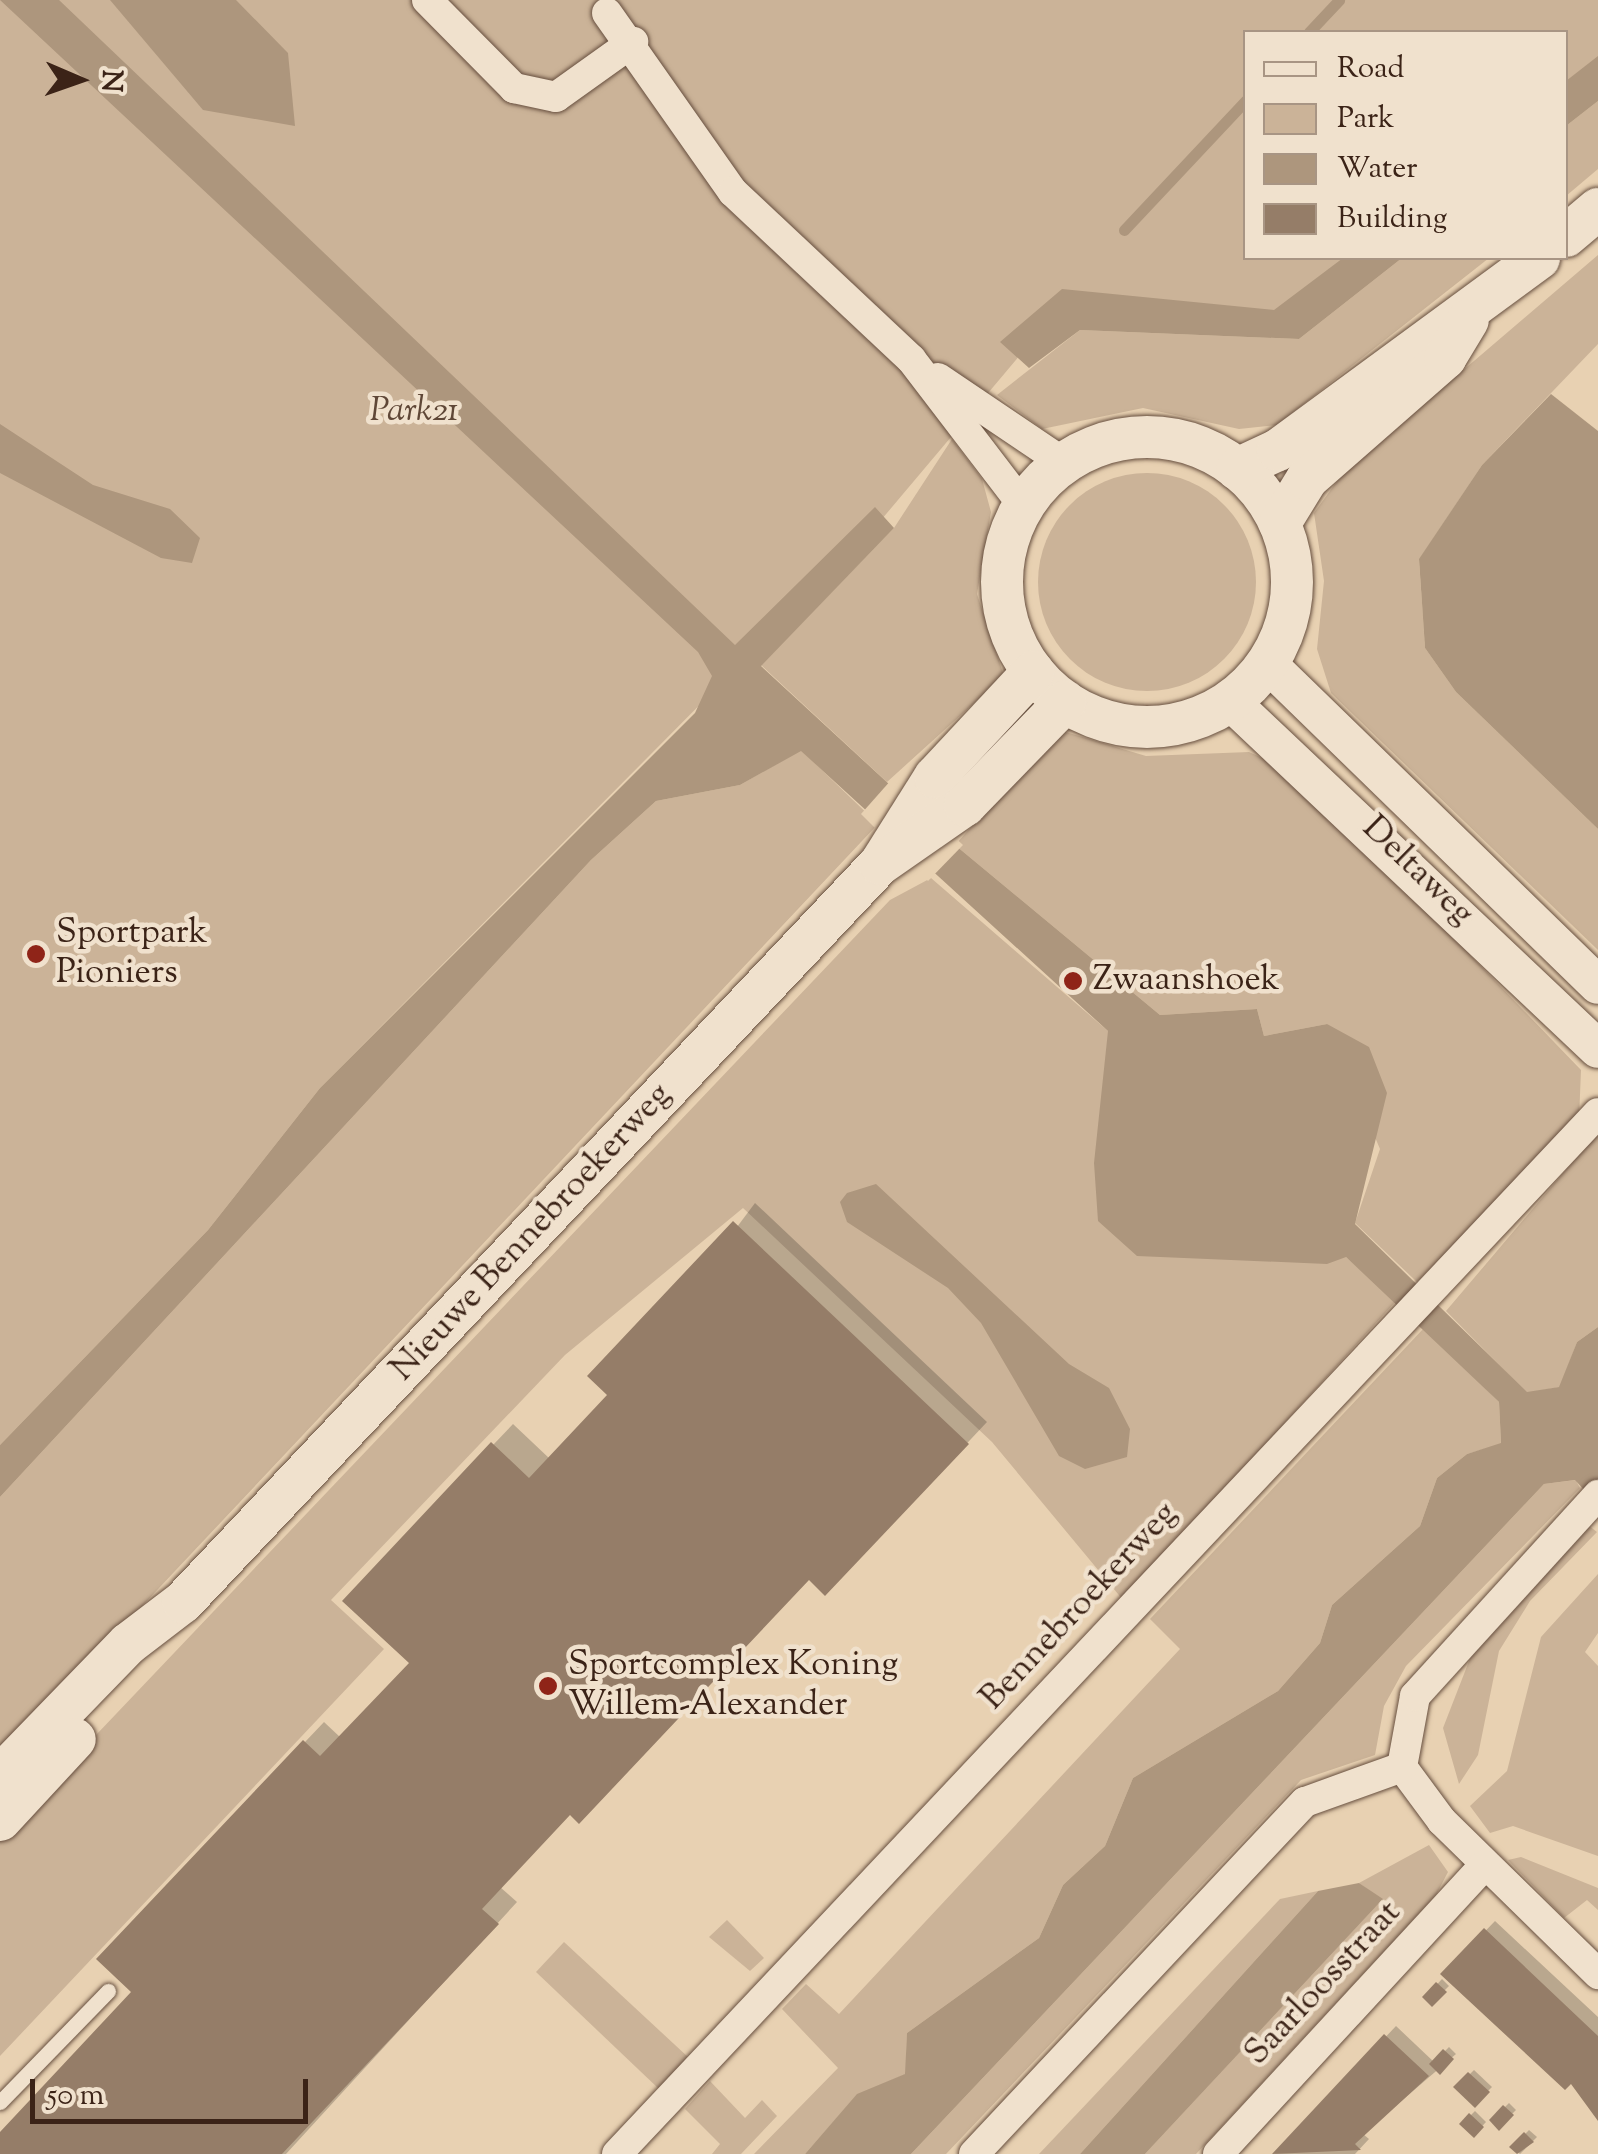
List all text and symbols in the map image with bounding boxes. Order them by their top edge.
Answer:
north arrow [30,30,130,130]
legend [1243,30,1568,260]
text: Road [1337,48,1404,91]
text: N [90,69,130,93]
text: Park [1337,98,1394,141]
text: Water [1337,148,1418,191]
text: Building [1337,198,1447,241]
park label: Park21 [370,391,458,433]
street label: Deltaweg [1352,808,1482,936]
place label: Sportpark Pioniers [56,913,208,995]
marker: Sportpark Pioniers [25,943,47,965]
place label: Zwaanshoek [1093,960,1280,1002]
marker: Zwaanshoek [1062,970,1084,992]
street label: Nieuwe Bennebroekerweg [383,1075,681,1391]
street label: Bennebroekerweg [973,1494,1187,1720]
place label: Sportcomplex Koning Willem-Alexander [568,1645,898,1727]
marker: Sportcomplex Koning Willem-Alexander [537,1675,559,1697]
street label: Saarloosstraat [1237,1893,1411,2075]
scale bar [35,2059,312,2121]
text: 50 m [47,2075,104,2118]

